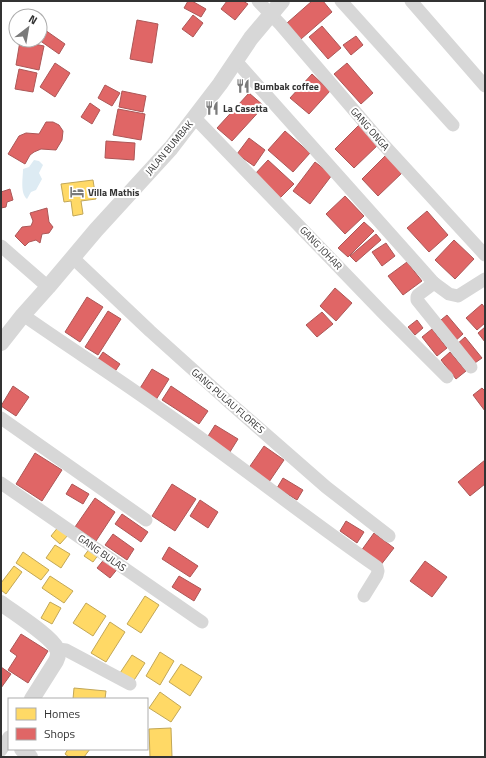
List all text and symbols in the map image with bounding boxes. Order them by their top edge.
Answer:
north arrow [8,8,48,48]
text: N [26,11,41,28]
restaurant icon: Bumbak coffee [235,78,251,94]
place label: Bumbak coffee [254,79,319,94]
restaurant icon: La Casetta [204,100,220,116]
place label: La Casetta [223,101,268,116]
street label: GANG ONGA [347,104,393,154]
street label: JALAN BUMBAK [142,117,197,179]
hotel icon: Villa Mathis [69,184,85,200]
place label: Villa Mathis [88,185,140,200]
street label: GANG JOHAR [296,223,346,273]
street label: GANG PULAU FLORES [188,365,268,437]
street label: GANG BULAS [75,531,129,575]
legend [8,698,148,750]
text: Homes [44,704,80,723]
text: Shops [44,724,76,743]

